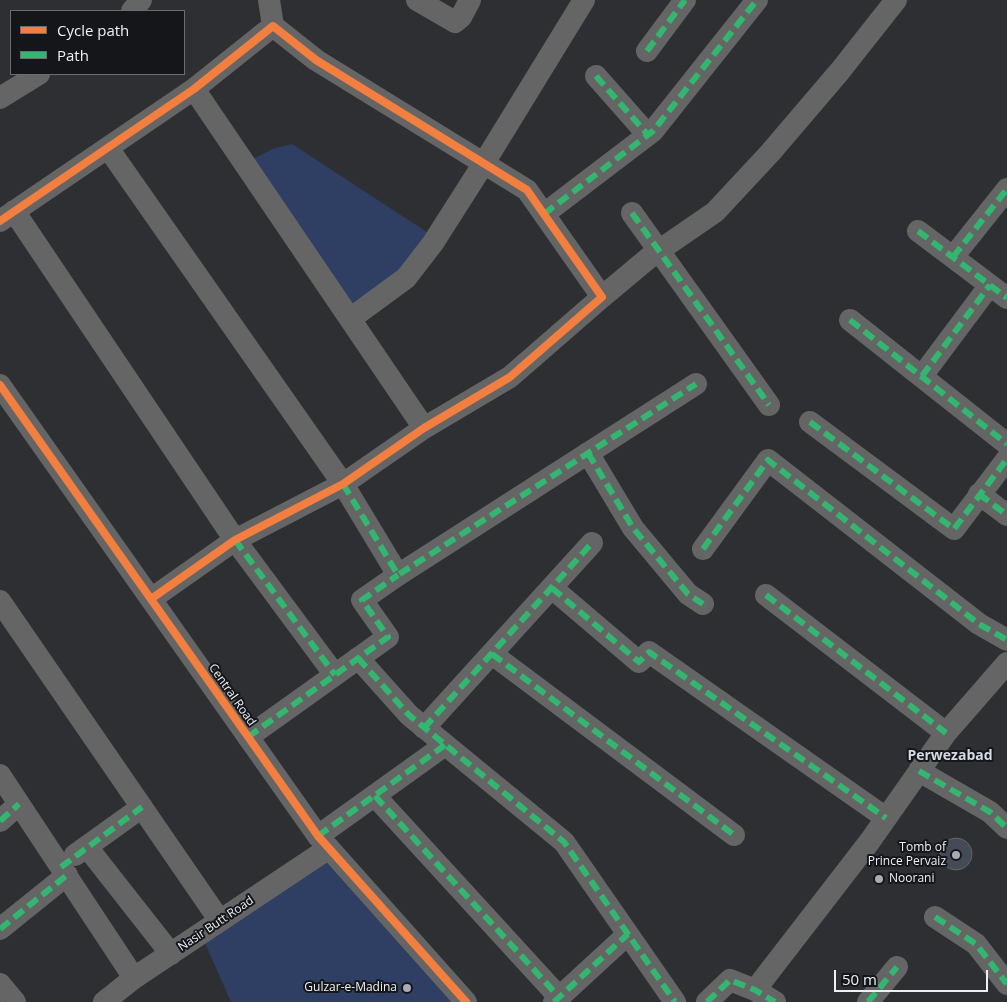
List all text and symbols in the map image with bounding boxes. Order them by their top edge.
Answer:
legend [10,10,185,75]
text: Cycle path [57,20,129,40]
text: Path [57,45,89,65]
street label: Central Road [205,661,259,729]
district label: Perwezabad [907,748,993,764]
place label: Tomb of Prince Pervaiz [868,841,946,869]
marker: Tomb of Prince Pervaiz [950,849,962,861]
place label: Noorani [889,872,934,886]
marker: Noorani [873,873,885,885]
street label: Nasir Butt Road [176,893,256,955]
scale bar [837,960,991,992]
text: 50 m [842,969,877,989]
place label: Gulzar-e-Madina [304,981,397,995]
marker: Gulzar-e-Madina [401,982,413,994]

